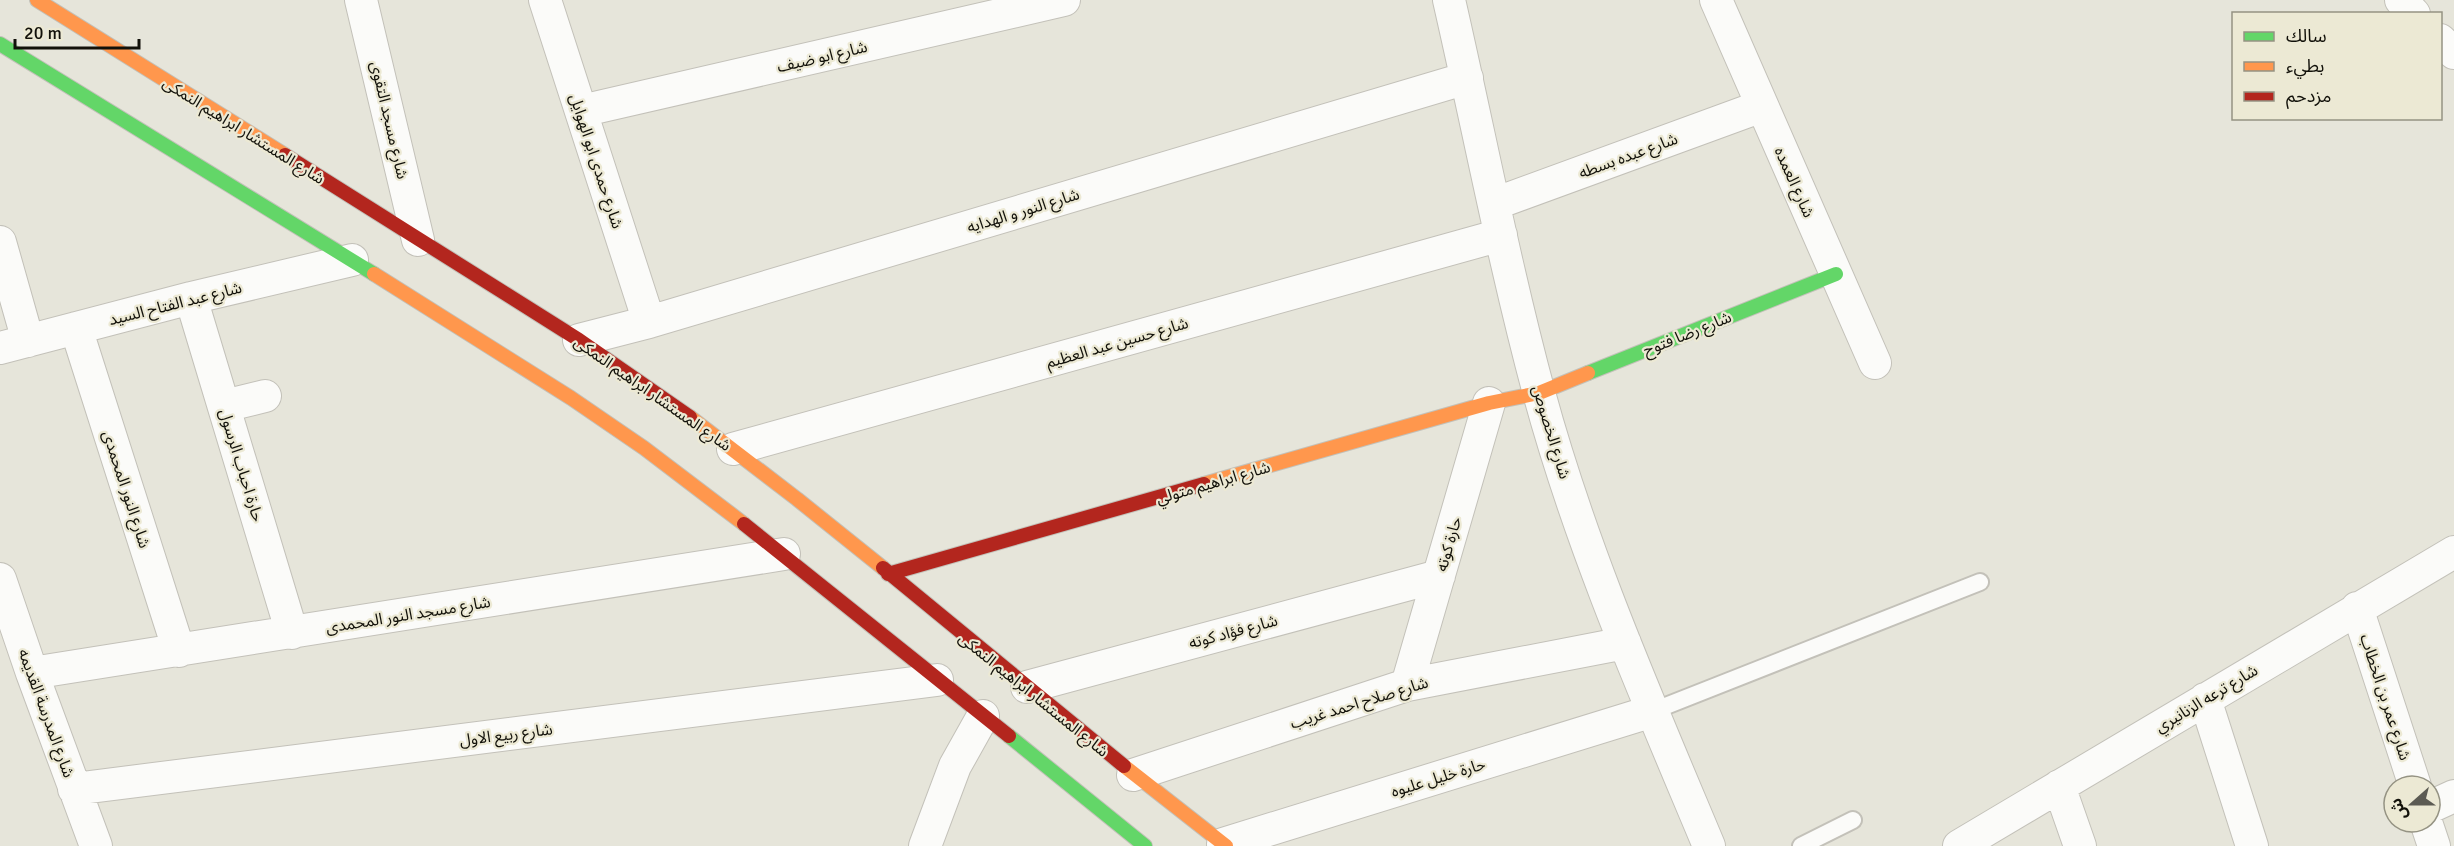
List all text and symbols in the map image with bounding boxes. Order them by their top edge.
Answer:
scale bar [15,12,140,50]
legend [2232,12,2442,120]
text: 20 m [24,22,62,44]
text: سالك [2286,25,2327,47]
street label: شارع ابو ضيف [775,37,870,79]
text: بطيء [2286,55,2324,79]
street label: شارع مسجد التقوى [364,59,412,182]
street label: شارع المستشار ابراهيم النمكى [158,73,328,191]
text: مزدحم [2286,85,2331,109]
street label: شارع حمدى ابو الهوايل [563,91,627,232]
street label: شارع عبده بسطه [1576,129,1681,185]
street label: شارع العمده [1768,144,1819,222]
street label: شارع النور و الهدايه [965,184,1083,239]
street label: شارع عبد الفتاح السيد [107,278,244,332]
street label: شارع رضا فتوح [1640,307,1735,363]
street label: شارع حسين عبد العظيم [1044,313,1191,375]
street label: شارع المستشار ابراهيم النمكى [569,332,735,457]
street label: شارع الخصوص [1525,383,1575,482]
street label: حارة احباب الرسول [214,406,268,524]
street label: شارع النور المحمدى [96,428,154,551]
street label: شارع ابراهيم متولي [1154,457,1273,511]
street label: حارة كوته [1432,515,1466,574]
street label: شارع مسجد النور المحمدى [324,592,492,640]
street label: شارع فؤاد كوته [1187,611,1280,655]
street label: شارع المستشار ابراهيم النمكى [953,628,1112,763]
street label: شارع عمر بن الخطاب [2353,632,2415,764]
street label: شارع المدرسة القديمه [12,646,79,781]
street label: شارع ترعه الزنانيري [2152,660,2263,739]
street label: شارع صلاح احمد غريب [1288,672,1431,735]
street label: شارع ربيع الاول [458,719,554,753]
street label: حارة خليل عليوه [1389,754,1488,802]
north arrow [2382,774,2442,834]
text: ش [2386,795,2412,823]

